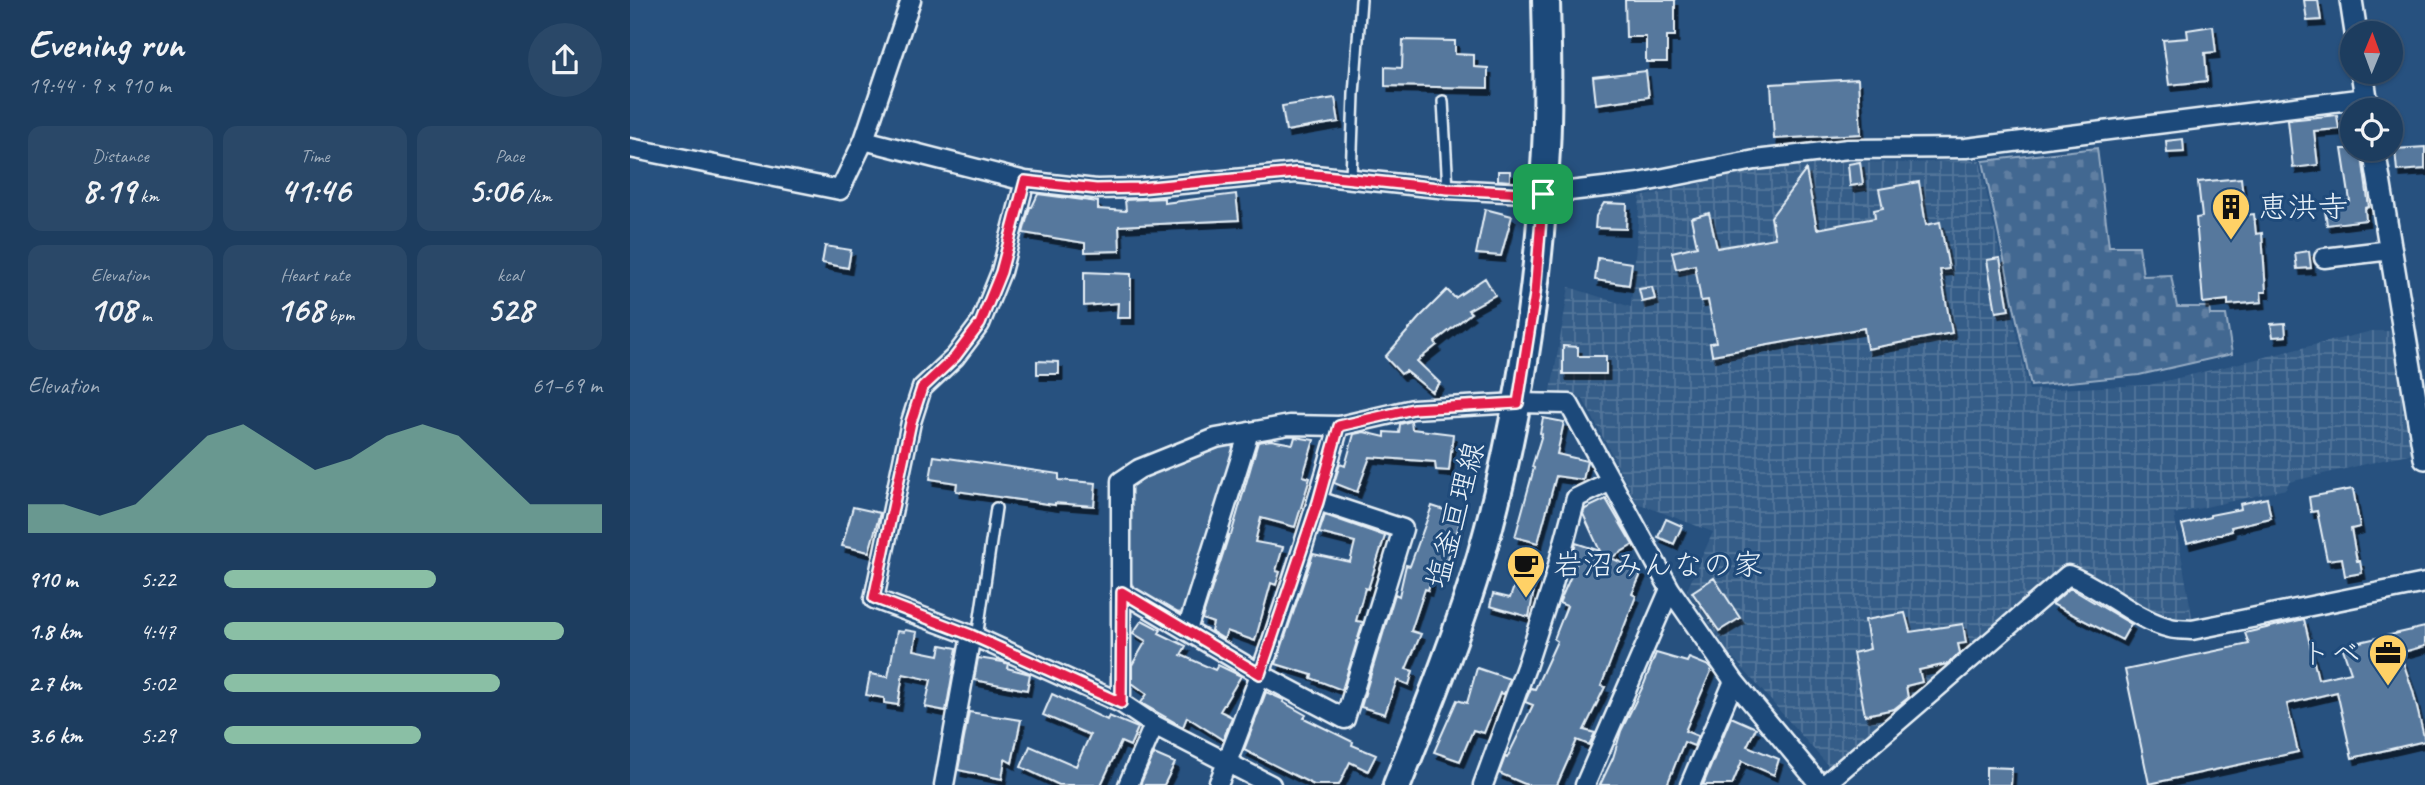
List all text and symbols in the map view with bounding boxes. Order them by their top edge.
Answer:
text: Evening run [28,21,184,68]
north arrow [2340,21,2403,84]
map controls [2340,21,2403,161]
button: share [528,23,602,97]
text: 19:44 · 9 × 910 m [28,71,171,100]
button: locate [2340,98,2403,161]
text: Distance [92,144,149,168]
text: Time [300,144,330,168]
text: Pace [495,144,524,168]
pin [1513,164,1573,224]
text: 8.19 [82,168,136,213]
text: 41:46 [280,168,350,213]
text: 5:06 [468,168,522,213]
icon: arrive [1524,175,1562,213]
text: km [136,184,159,208]
text: /km [522,184,552,208]
building icon: 恵洪寺 [2210,186,2252,241]
place label: 恵洪寺 [2258,188,2348,226]
text: Elevation [91,263,150,287]
text: Heart rate [280,263,350,287]
text: kcal [497,263,522,287]
text: 108 [89,287,136,332]
text: 168 [276,287,324,332]
text: 528 [486,287,533,332]
text: m [136,303,152,327]
text: bpm [324,303,354,327]
text: Elevation [28,371,99,400]
text: 61–69 m [532,371,602,400]
street label: 塩釜亘理線 [1417,438,1493,592]
cafe icon: 岩沼みんなの家 [1505,544,1547,599]
place label: 岩沼みんなの家 [1553,546,1763,584]
text: 910 m [28,565,77,594]
text: 5:22 [140,565,176,594]
text: 1.8 km [28,617,82,646]
text: 4:47 [140,617,176,646]
office icon: トベ [2367,632,2409,687]
place label: トベ [2301,634,2361,672]
text: 2.7 km [28,669,81,698]
text: 5:02 [140,669,176,698]
text: 3.6 km [28,721,82,750]
text: 5:29 [140,721,176,750]

